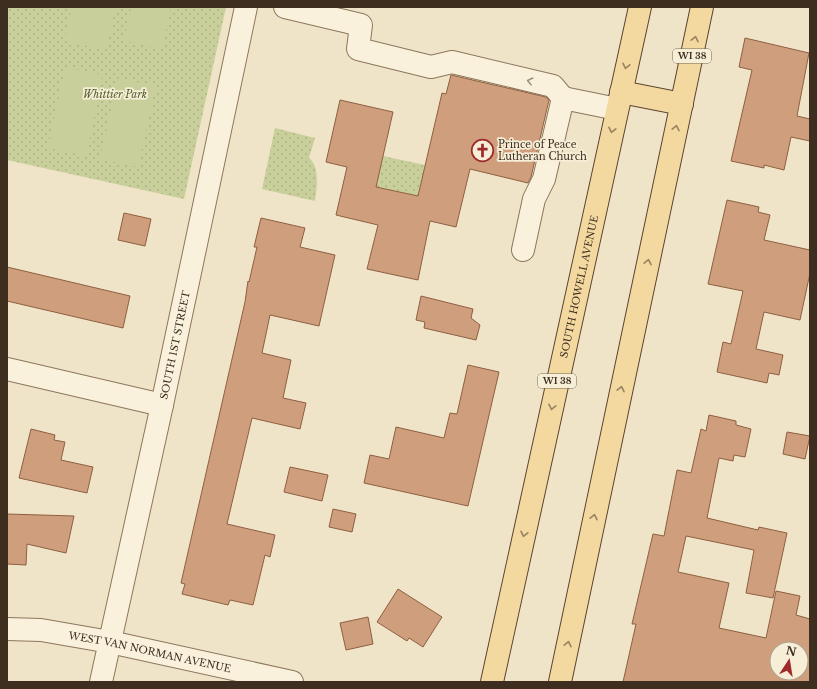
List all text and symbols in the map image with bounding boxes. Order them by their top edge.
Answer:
one-way arrow [691,36,699,42]
road number: WI 38 [673,49,711,63]
one-way arrow [623,63,631,69]
one-way arrow [527,77,533,85]
park label: Whittier Park [83,88,147,101]
one-way arrow [672,125,680,131]
one-way arrow [609,127,617,133]
church icon: Prince of Peace Lutheran Church [470,137,496,163]
place label: Prince of Peace Lutheran Church [498,138,587,163]
street label: SOUTH HOWELL AVENUE [557,214,601,359]
one-way arrow [644,259,652,265]
street label: SOUTH 1ST STREET [157,289,193,401]
road number: WI 38 [538,374,576,388]
one-way arrow [617,386,625,393]
one-way arrow [548,404,556,410]
one-way arrow [590,513,598,520]
one-way arrow [520,531,528,537]
street label: WEST VAN NORMAN AVENUE [67,629,232,675]
one-way arrow [563,641,571,647]
north arrow [769,641,809,681]
text: N [785,643,798,659]

